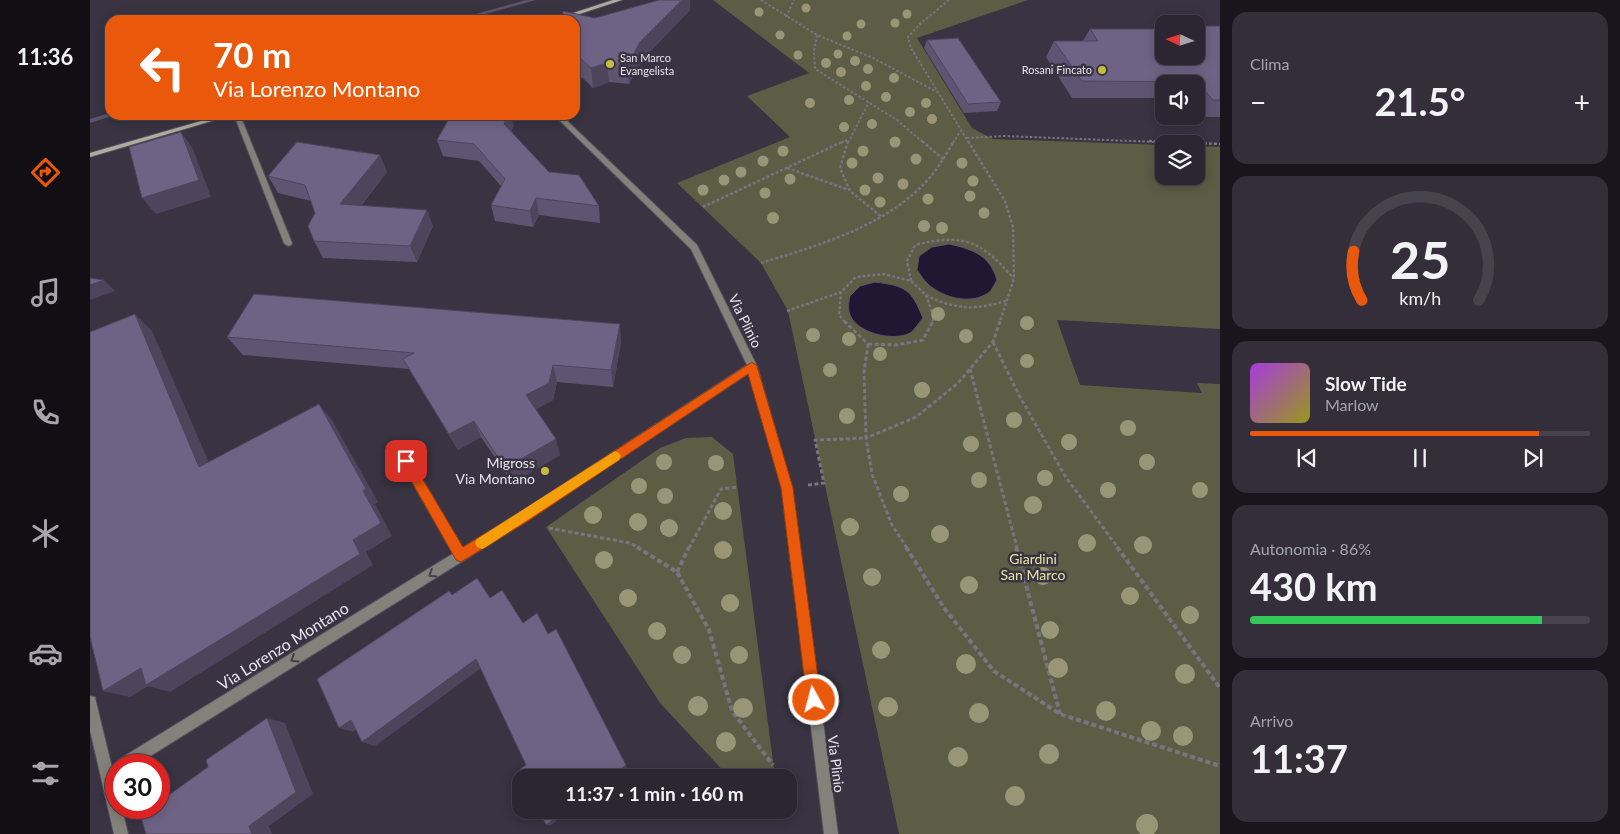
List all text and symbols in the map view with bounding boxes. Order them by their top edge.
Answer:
north arrow [1155,15,1205,65]
map controls [1155,15,1205,185]
text: 70 m [213,33,291,75]
icon: left [130,35,195,100]
text: 11:36 [17,43,73,70]
place label: San Marco Evangelista [620,51,674,77]
text: Clima [1250,54,1289,73]
marker: San Marco Evangelista [604,58,616,70]
place label: Rosani Fincato [1022,63,1092,76]
marker: Rosani Fincato [1096,64,1108,76]
text: Via Lorenzo Montano [213,75,420,102]
button: sound [1155,75,1205,125]
text: 21.5° [1375,78,1465,124]
text: − [1250,85,1266,119]
text: + [1574,85,1590,119]
button: layers [1155,135,1205,185]
icon: directions [28,155,63,190]
text: 25 [1390,228,1450,290]
icon: music [28,275,63,310]
text: km/h [1399,287,1441,309]
street label: Via Plinio [725,291,766,350]
text: Slow Tide [1325,372,1407,395]
icon: phone [28,395,63,430]
text: Marlow [1325,395,1379,414]
pin [385,440,427,482]
icon: previous [1293,444,1321,472]
icon: pause [1406,444,1434,472]
icon: next [1519,444,1547,472]
icon: arrive [392,447,420,475]
place label: Migross Via Montano [455,454,535,487]
marker: Migross Via Montano [539,465,551,477]
icon: climate [28,516,63,551]
text: Autonomia · 86% [1250,539,1371,558]
park label: Giardini San Marco [1001,550,1066,583]
text: 430 km [1250,563,1378,609]
one-way arrow [428,567,437,577]
street label: Via Lorenzo Montano [214,598,352,694]
icon: car [28,636,63,671]
one-way arrow [290,653,299,663]
position arrow [787,673,839,725]
text: Arrivo [1250,711,1293,730]
street label: Via Plinio [825,734,848,794]
text: 11:37 [1250,735,1348,781]
speed limit sign: 30 [105,754,170,819]
icon: filters [28,756,63,791]
text: 11:37 · 1 min · 160 m [565,782,744,805]

